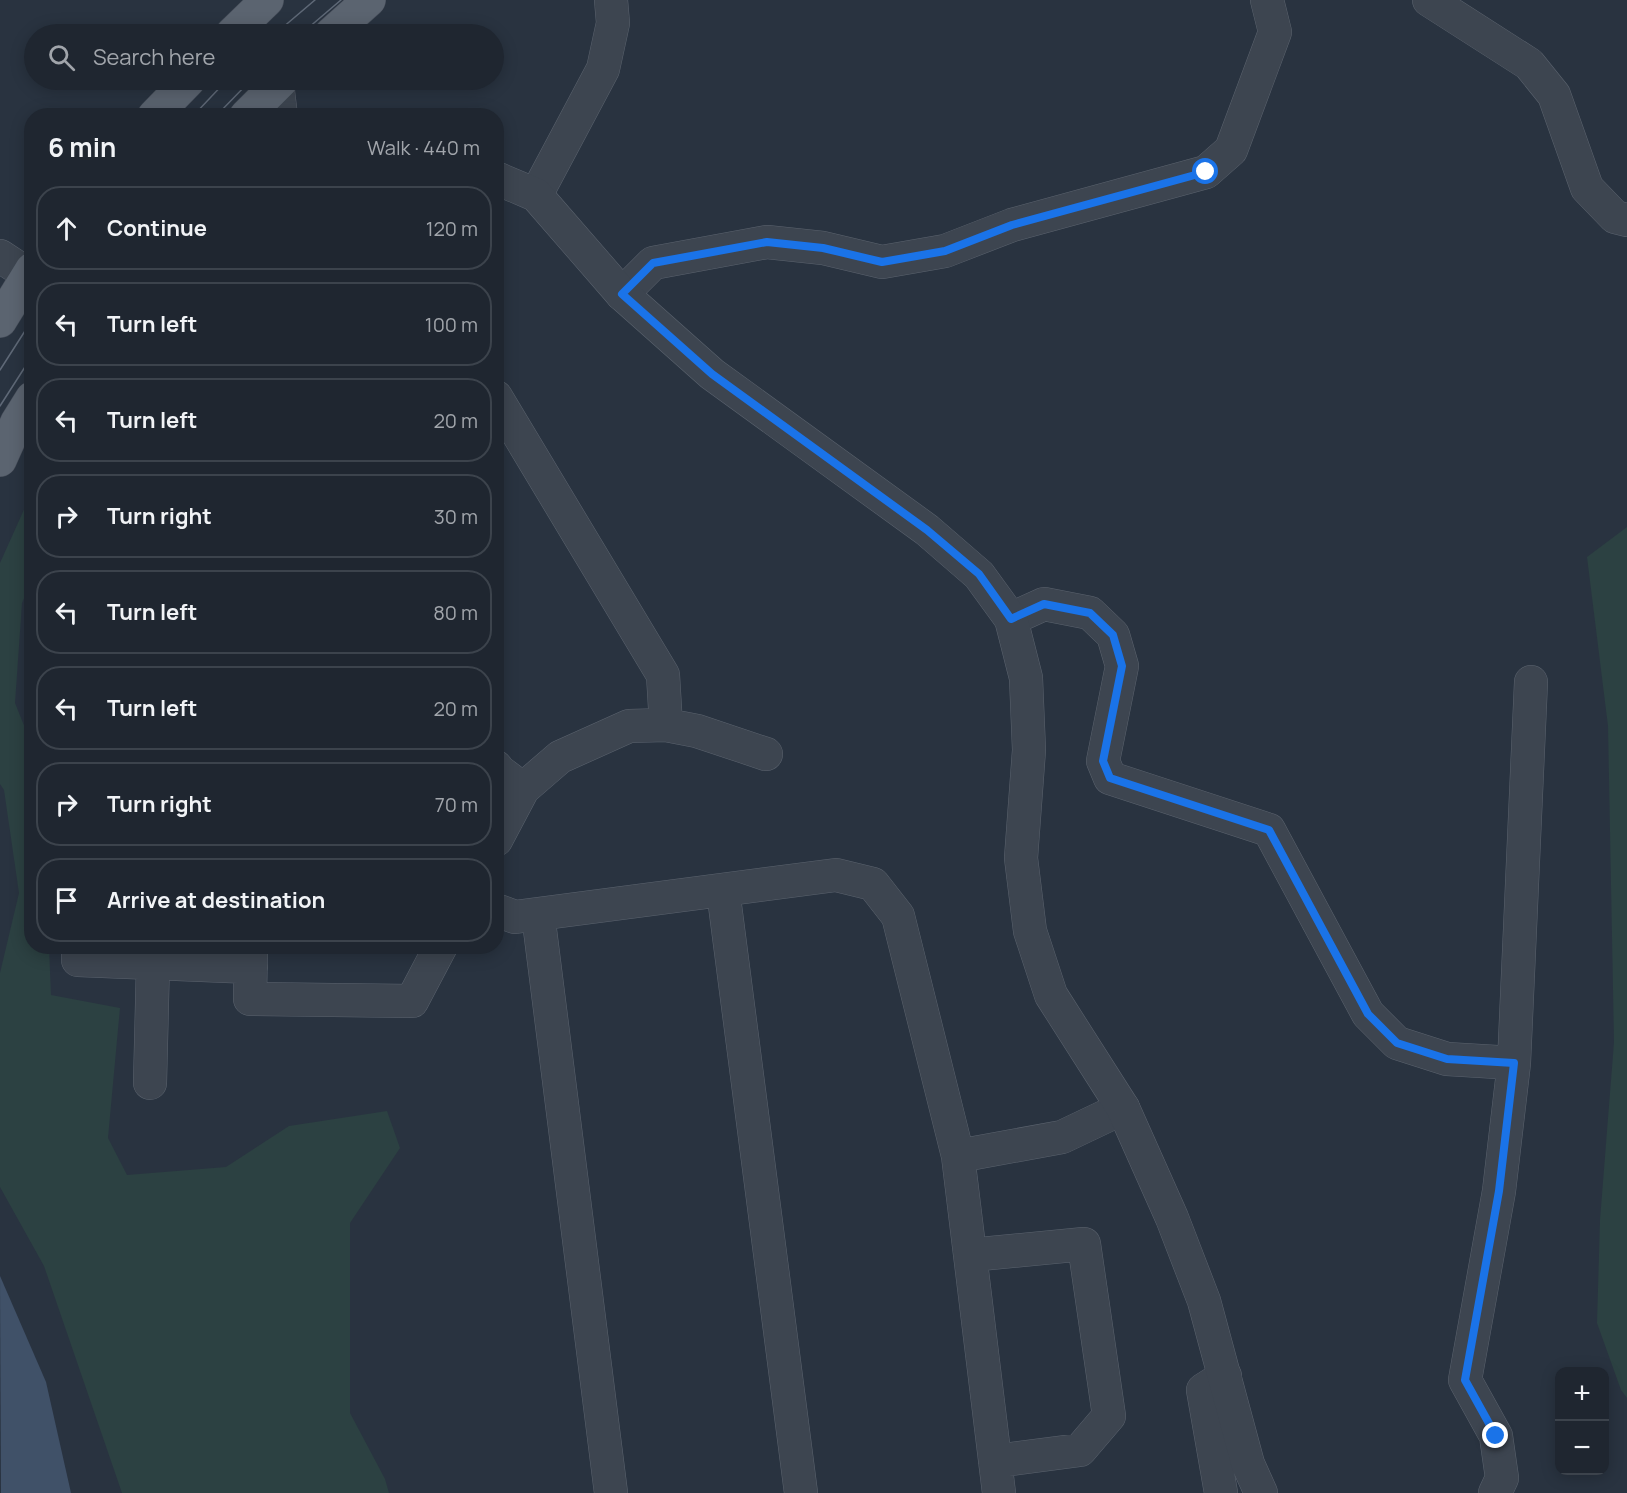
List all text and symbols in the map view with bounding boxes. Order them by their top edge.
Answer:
search box [24,24,504,90]
icon: search [45,41,78,74]
text: Search here [93,42,215,72]
text: 6 min [48,129,116,165]
text: Walk · 440 m [367,134,480,161]
route start [1192,158,1218,184]
icon: ahead [50,212,83,245]
text: Continue [107,213,207,243]
text: 120 m [426,215,478,242]
icon: left [50,308,83,341]
text: Turn left [107,309,197,339]
text: 100 m [425,311,478,338]
icon: left [50,404,83,437]
text: Turn left [107,405,197,435]
text: 20 m [433,407,478,434]
icon: right [50,500,83,533]
text: Turn right [107,501,212,531]
text: 30 m [434,503,478,530]
icon: left [50,596,83,629]
text: Turn left [107,597,197,627]
text: 80 m [433,599,478,626]
icon: left [50,692,83,725]
text: Turn left [107,693,197,723]
text: 20 m [433,695,478,722]
icon: right [50,788,83,821]
text: Turn right [107,789,212,819]
text: 70 m [435,791,478,818]
icon: arrive [50,884,83,917]
text: Arrive at destination [107,885,325,915]
map controls [1555,1367,1609,1475]
button: + [1555,1367,1609,1421]
button: − [1555,1421,1609,1475]
route end [1482,1422,1508,1448]

